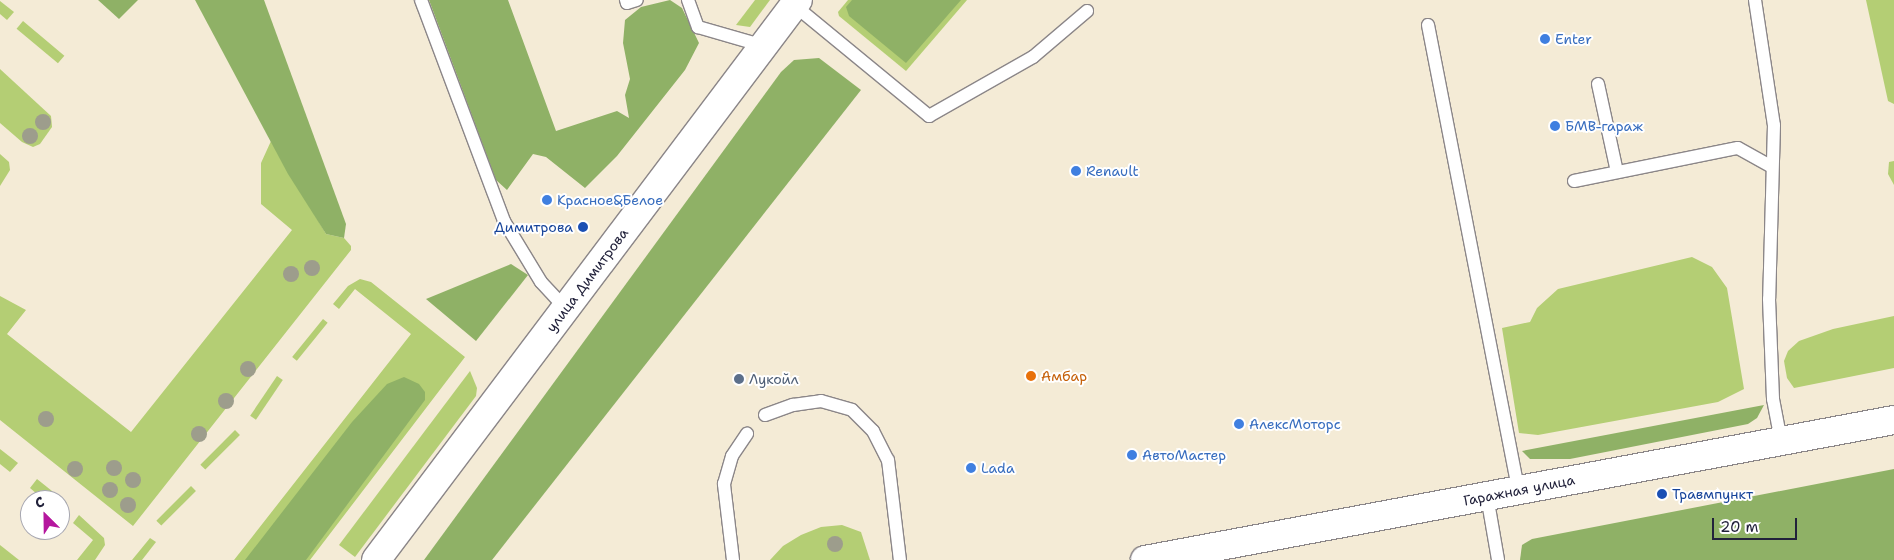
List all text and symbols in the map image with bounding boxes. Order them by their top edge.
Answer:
place label: Enter [1555,31,1592,47]
marker: Enter [1539,33,1551,45]
place label: БМВ-гараж [1565,118,1643,134]
marker: БМВ-гараж [1549,120,1561,132]
place label: Renault [1086,163,1139,179]
marker: Renault [1070,165,1082,177]
place label: Красное&Белое [557,192,663,208]
marker: Красное&Белое [541,194,553,206]
place label: Димитрова [494,219,573,235]
marker: Димитрова [577,221,589,233]
street label: улица Димитрова [542,225,632,335]
place label: Амбар [1041,368,1087,384]
marker: Амбар [1025,370,1037,382]
place label: Лукойл [749,371,799,387]
marker: Лукойл [733,373,745,385]
place label: АлексМоторс [1249,416,1341,432]
marker: АлексМоторс [1233,418,1245,430]
place label: АвтоМастер [1142,447,1226,463]
marker: АвтоМастер [1126,449,1138,461]
place label: Lada [981,460,1015,476]
marker: Lada [965,462,977,474]
street label: Гаражная улица [1462,471,1576,509]
place label: Травмпункт [1672,486,1753,502]
marker: Травмпункт [1656,488,1668,500]
north arrow [20,490,70,540]
text: С [32,492,47,512]
scale bar [1714,508,1799,540]
text: 20 m [1720,517,1759,537]

